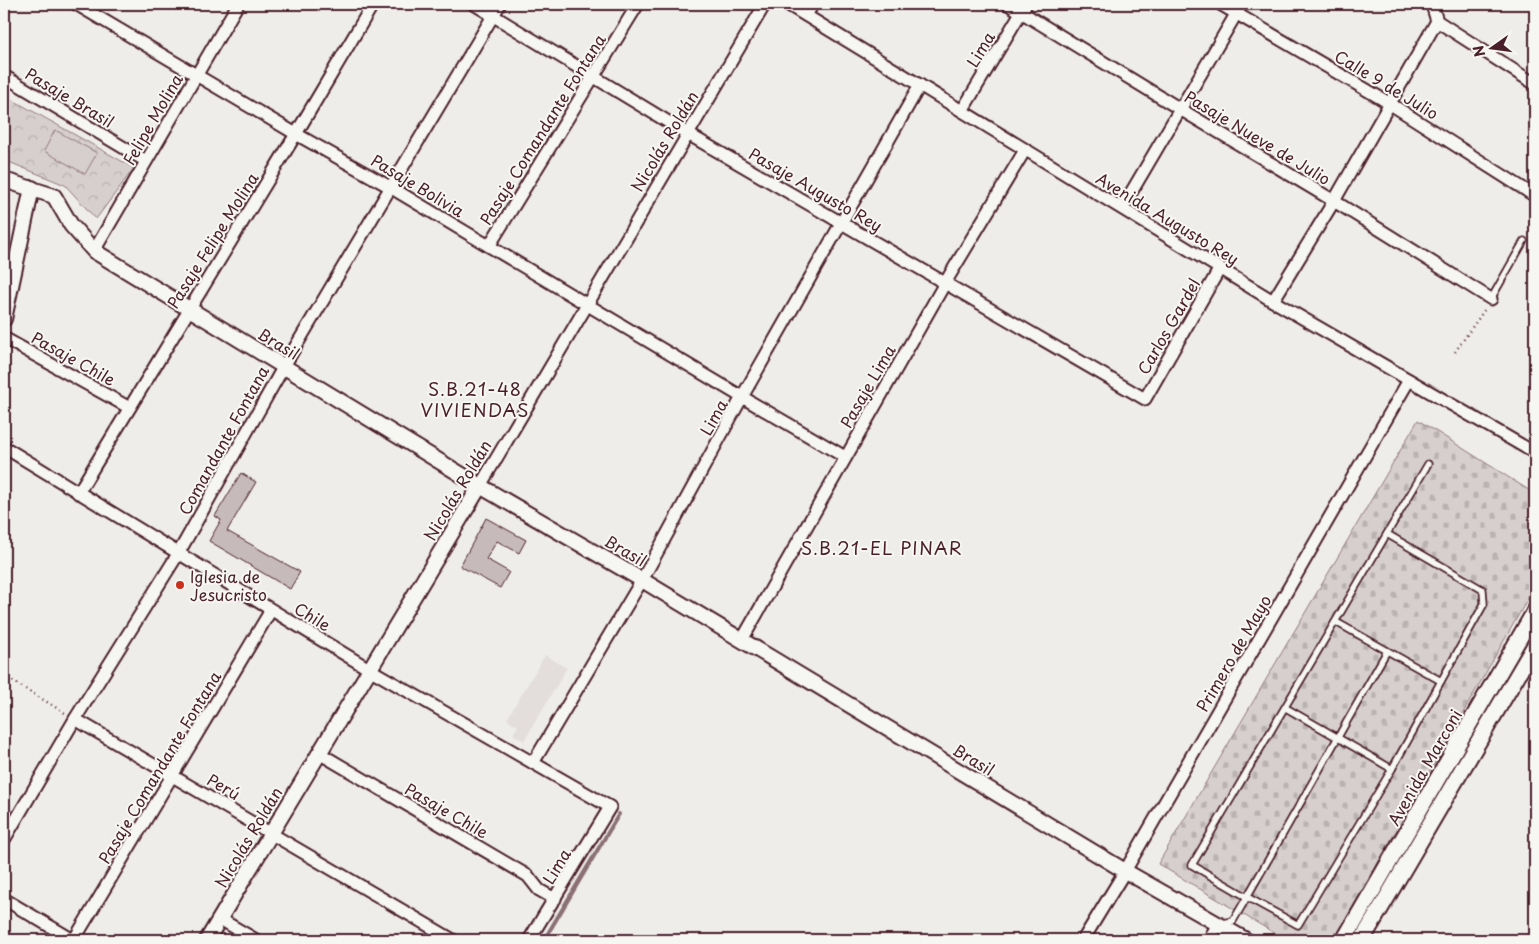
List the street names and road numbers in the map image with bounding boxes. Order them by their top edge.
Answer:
street label: Lima [960,27,1000,71]
street label: Pasaje Comandante Fontana [473,29,611,229]
street label: Calle 9 de Julio [1331,43,1444,125]
street label: Pasaje Brasil [21,61,119,133]
street label: Felipe Molina [116,69,188,169]
street label: Pasaje Nueve de Julio [1181,84,1336,190]
street label: Nicolás Roldán [624,86,704,196]
street label: Pasaje Augusto Rey [745,141,887,237]
street label: Pasaje Bolivia [367,148,469,222]
street label: Avenida Augusto Rey [1092,166,1244,270]
street label: Pasaje Felipe Molina [160,167,264,313]
street label: Carlos Gardel [1131,273,1205,379]
street label: Brasil [254,321,304,365]
street label: Pasaje Chile [28,325,120,391]
street label: Pasaje Lima [833,340,901,432]
street label: Comandante Fontana [172,361,274,519]
street label: Lima [693,395,733,439]
street label: Nicolás Roldán [417,435,497,545]
street label: Brasil [601,528,651,572]
street label: Primero de Mayo [1190,590,1276,716]
street label: Chile [290,596,336,636]
street label: Pasaje Comandante Fontana [92,666,226,868]
street label: Avenida Marconi [1381,704,1467,830]
street label: Brasil [949,737,999,781]
street label: Perú [203,767,245,805]
street label: Pasaje Chile [401,776,493,844]
street label: Nicolás Roldán [208,782,288,892]
street label: Lima [536,844,576,888]

